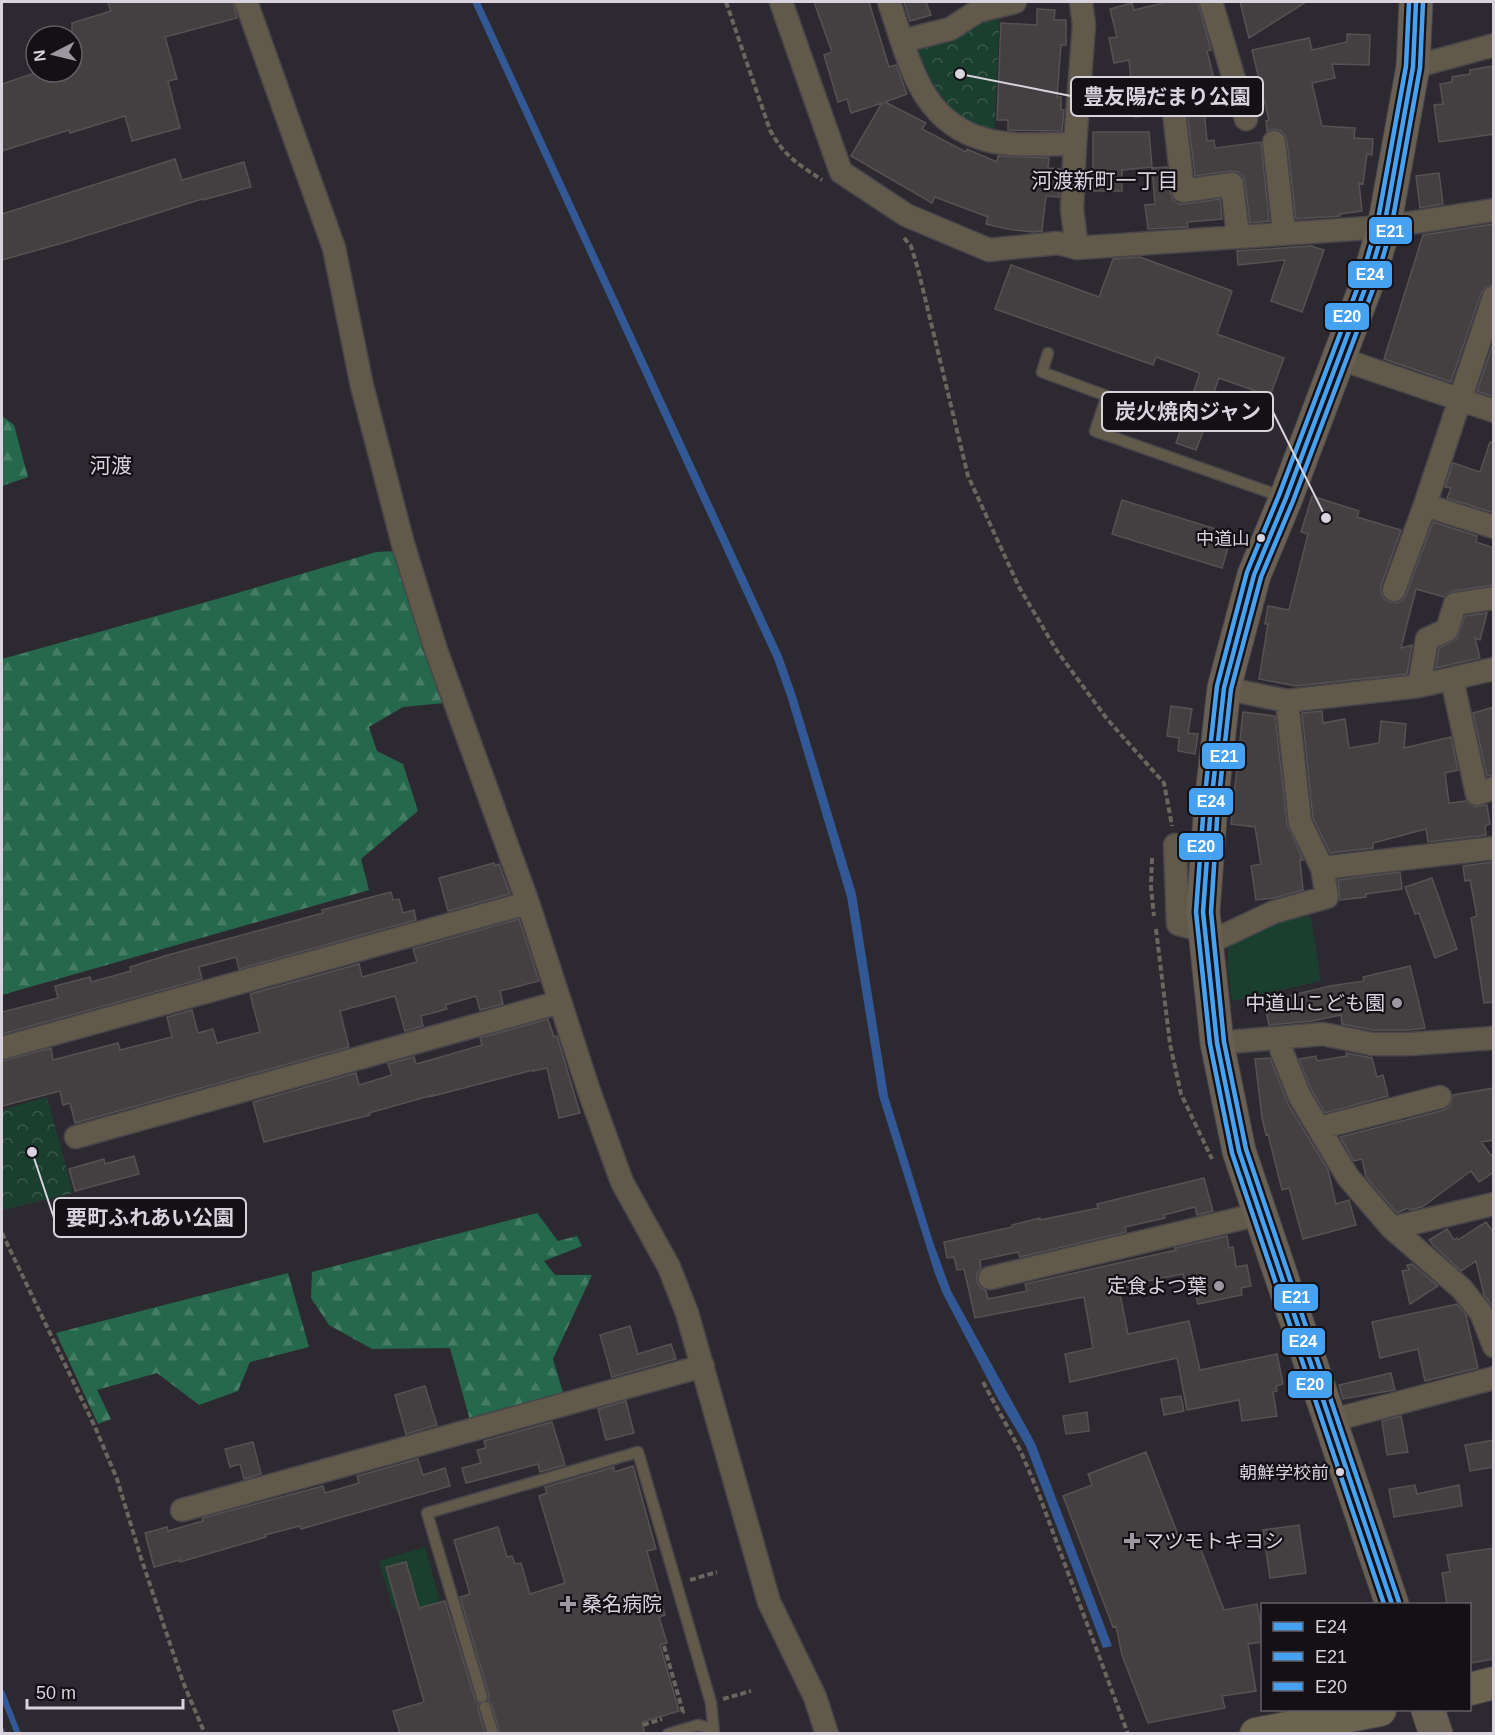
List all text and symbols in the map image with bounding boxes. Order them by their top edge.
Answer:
north arrow [24,24,84,84]
text: N [30,49,49,63]
callout: 豊友陽だまり公園 [1071,77,1263,116]
text: 豊友陽だまり公園 [1083,85,1251,108]
district label: 河渡新町一丁目 [1032,169,1179,192]
line badge: E21 [1368,216,1413,245]
text: E21 [1376,223,1404,240]
line badge: E24 [1347,260,1393,289]
text: E24 [1356,266,1384,283]
line badge: E20 [1324,302,1370,331]
text: E20 [1333,308,1361,325]
callout: 炭火焼肉ジャン [1102,392,1273,431]
text: 炭火焼肉ジャン [1115,400,1261,423]
district label: 河渡 [90,454,132,477]
place label: 中道山 [1196,529,1250,549]
marker: 中道山 [1255,532,1267,544]
line badge: E21 [1201,742,1246,770]
text: E21 [1210,748,1238,765]
line badge: E24 [1188,787,1234,816]
text: E24 [1197,793,1225,810]
line badge: E20 [1178,832,1224,861]
text: E20 [1187,838,1215,855]
place label: 中道山こども園 [1245,992,1385,1014]
marker: 中道山こども園 [1390,996,1404,1010]
callout: 要町ふれあい公園 [54,1198,246,1237]
text: 要町ふれあい公園 [66,1206,234,1229]
place label: 定食よつ葉 [1107,1275,1207,1297]
marker: 定食よつ葉 [1212,1279,1226,1293]
line badge: E21 [1273,1283,1319,1312]
text: E21 [1282,1289,1310,1306]
line badge: E24 [1281,1327,1326,1356]
text: E24 [1289,1333,1317,1350]
line badge: E20 [1287,1370,1333,1399]
text: E20 [1296,1376,1324,1393]
place label: 朝鮮学校前 [1239,1463,1329,1483]
marker: 朝鮮学校前 [1334,1466,1346,1478]
place label: マツモトキヨシ [1144,1530,1284,1552]
marker: マツモトキヨシ [1125,1534,1139,1548]
place label: 桑名病院 [582,1593,662,1615]
marker: 桑名病院 [559,1595,577,1613]
legend [1261,1603,1471,1711]
text: E24 [1315,1617,1347,1637]
text: E21 [1315,1647,1347,1667]
scale bar [27,1672,183,1710]
text: E20 [1315,1677,1347,1697]
text: 50 m [36,1683,76,1703]

